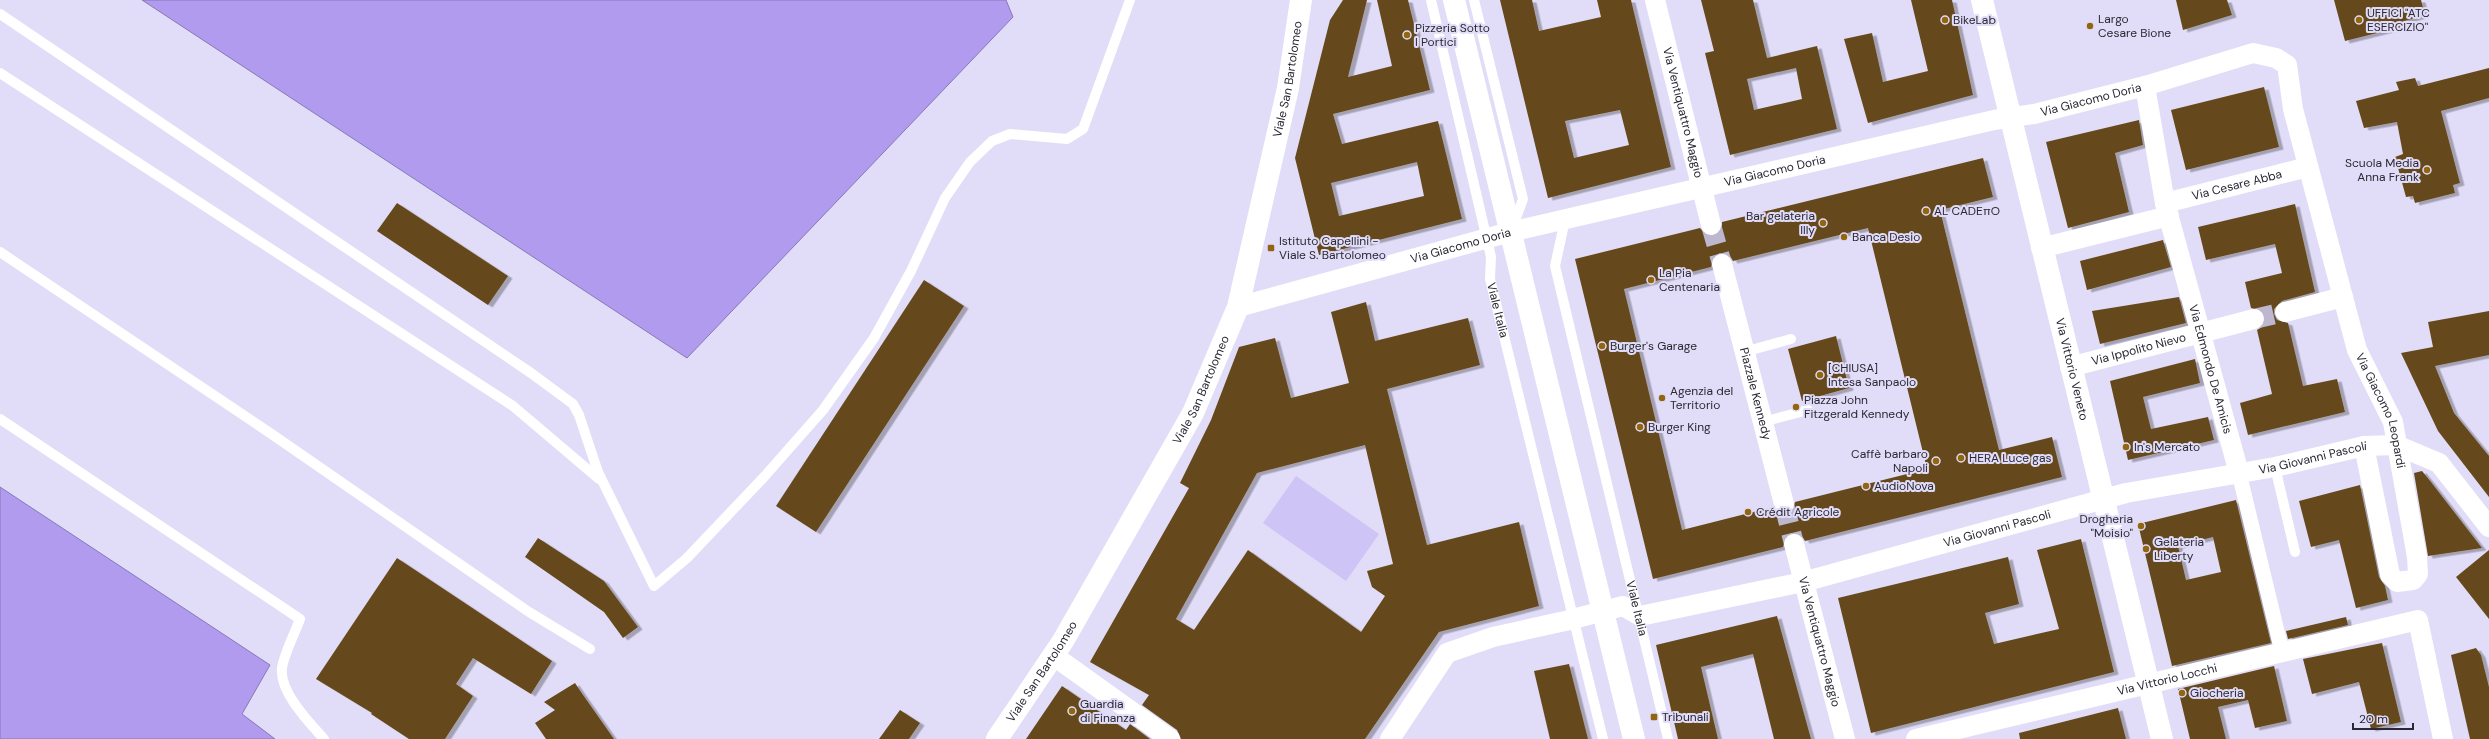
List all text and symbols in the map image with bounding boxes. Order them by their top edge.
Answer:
place label: UFFICI "ATC ESERCIZIO" [2367,5,2430,35]
place label: Largo Cesare Bione [2098,11,2171,41]
place label: BikeLab [1953,12,1996,28]
marker: BikeLab [1940,15,1950,25]
marker: UFFICI "ATC ESERCIZIO" [2354,15,2364,25]
street label: Viale San Bartolomeo [1269,20,1306,139]
place label: Pizzeria Sotto I Portici [1415,20,1490,50]
marker: Largo Cesare Bione [2085,21,2095,31]
marker: Pizzeria Sotto I Portici [1402,30,1412,40]
street label: Via Ventiquattro Maggio [1659,46,1707,180]
street label: Via Giacomo Doria [2039,79,2143,120]
street label: Via Giacomo Doria [1723,151,1827,190]
place label: Scuola Media Anna Frank [2345,155,2419,185]
marker: Scuola Media Anna Frank [2422,165,2432,175]
street label: Via Cesare Abba [2190,166,2284,204]
place label: AL CADEπO [1934,203,2000,219]
marker: AL CADEπO [1921,206,1931,216]
place label: Bar gelateria Illy [1746,208,1815,238]
marker: Bar gelateria Illy [1818,218,1828,228]
street label: Via Giacomo Doria [1409,224,1513,267]
place label: Banca Desio [1852,229,1920,245]
marker: Banca Desio [1839,232,1849,242]
place label: Istituto Capellini - Viale S. Bartolomeo [1279,233,1386,263]
marker: Istituto Capellini - Viale S. Bartolomeo [1266,243,1276,253]
place label: La Pia Centenaria [1659,265,1720,295]
marker: La Pia Centenaria [1646,275,1656,285]
street label: Viale Italia [1483,281,1512,339]
street label: Via Edmondo De Amicis [2185,303,2236,436]
street label: Via Vittorio Veneto [2052,316,2092,422]
street label: Via Ippolito Nievo [2090,329,2188,369]
street label: Viale San Bartolomeo [1169,333,1233,447]
place label: Burger's Garage [1610,338,1697,354]
marker: Burger's Garage [1597,341,1607,351]
street label: Piazzale Kennedy [1736,346,1775,442]
street label: Via Giacomo Leopardi [2352,350,2409,470]
place label: [CHIUSA] Intesa Sanpaolo [1828,360,1916,390]
marker: [CHIUSA] Intesa Sanpaolo [1815,370,1825,380]
place label: Agenzia del Territorio [1670,383,1733,413]
place label: Piazza John Fitzgerald Kennedy [1804,392,1910,422]
marker: Agenzia del Territorio [1657,393,1667,403]
marker: Piazza John Fitzgerald Kennedy [1791,402,1801,412]
place label: Burger King [1648,419,1711,435]
marker: Burger King [1635,422,1645,432]
street label: Via Giovanni Pascoli [2257,438,2367,478]
place label: In's Mercato [2134,439,2200,455]
marker: In's Mercato [2121,442,2131,452]
place label: Caffè barbaro Napoli [1851,446,1928,476]
place label: HERA Luce gas [1969,450,2052,466]
marker: HERA Luce gas [1956,453,1966,463]
marker: Caffè barbaro Napoli [1931,456,1941,466]
place label: AudioNova [1874,478,1934,494]
marker: AudioNova [1861,481,1871,491]
place label: Crédit Agricole [1756,504,1840,520]
street label: Via Giovanni Pascoli [1941,506,2053,551]
marker: Crédit Agricole [1743,507,1753,517]
place label: Drogheria "Moisio" [2079,511,2134,541]
marker: Drogheria "Moisio" [2136,521,2146,531]
place label: Gelateria Liberty [2154,534,2204,564]
marker: Gelateria Liberty [2141,544,2151,554]
street label: Via Ventiquattro Maggio [1795,575,1844,709]
street label: Viale Italia [1622,579,1651,638]
street label: Viale San Bartolomeo [1003,618,1081,725]
street label: Via Vittorio Locchi [2115,660,2219,699]
place label: Giocheria [2190,685,2244,701]
marker: Giocheria [2177,688,2187,698]
place label: Guardia di Finanza [1080,696,1135,726]
scale bar [2353,705,2413,731]
marker: Guardia di Finanza [1067,706,1077,716]
place label: Tribunali [1662,709,1709,725]
text: 20 m [2359,711,2388,727]
marker: Tribunali [1649,712,1659,722]

